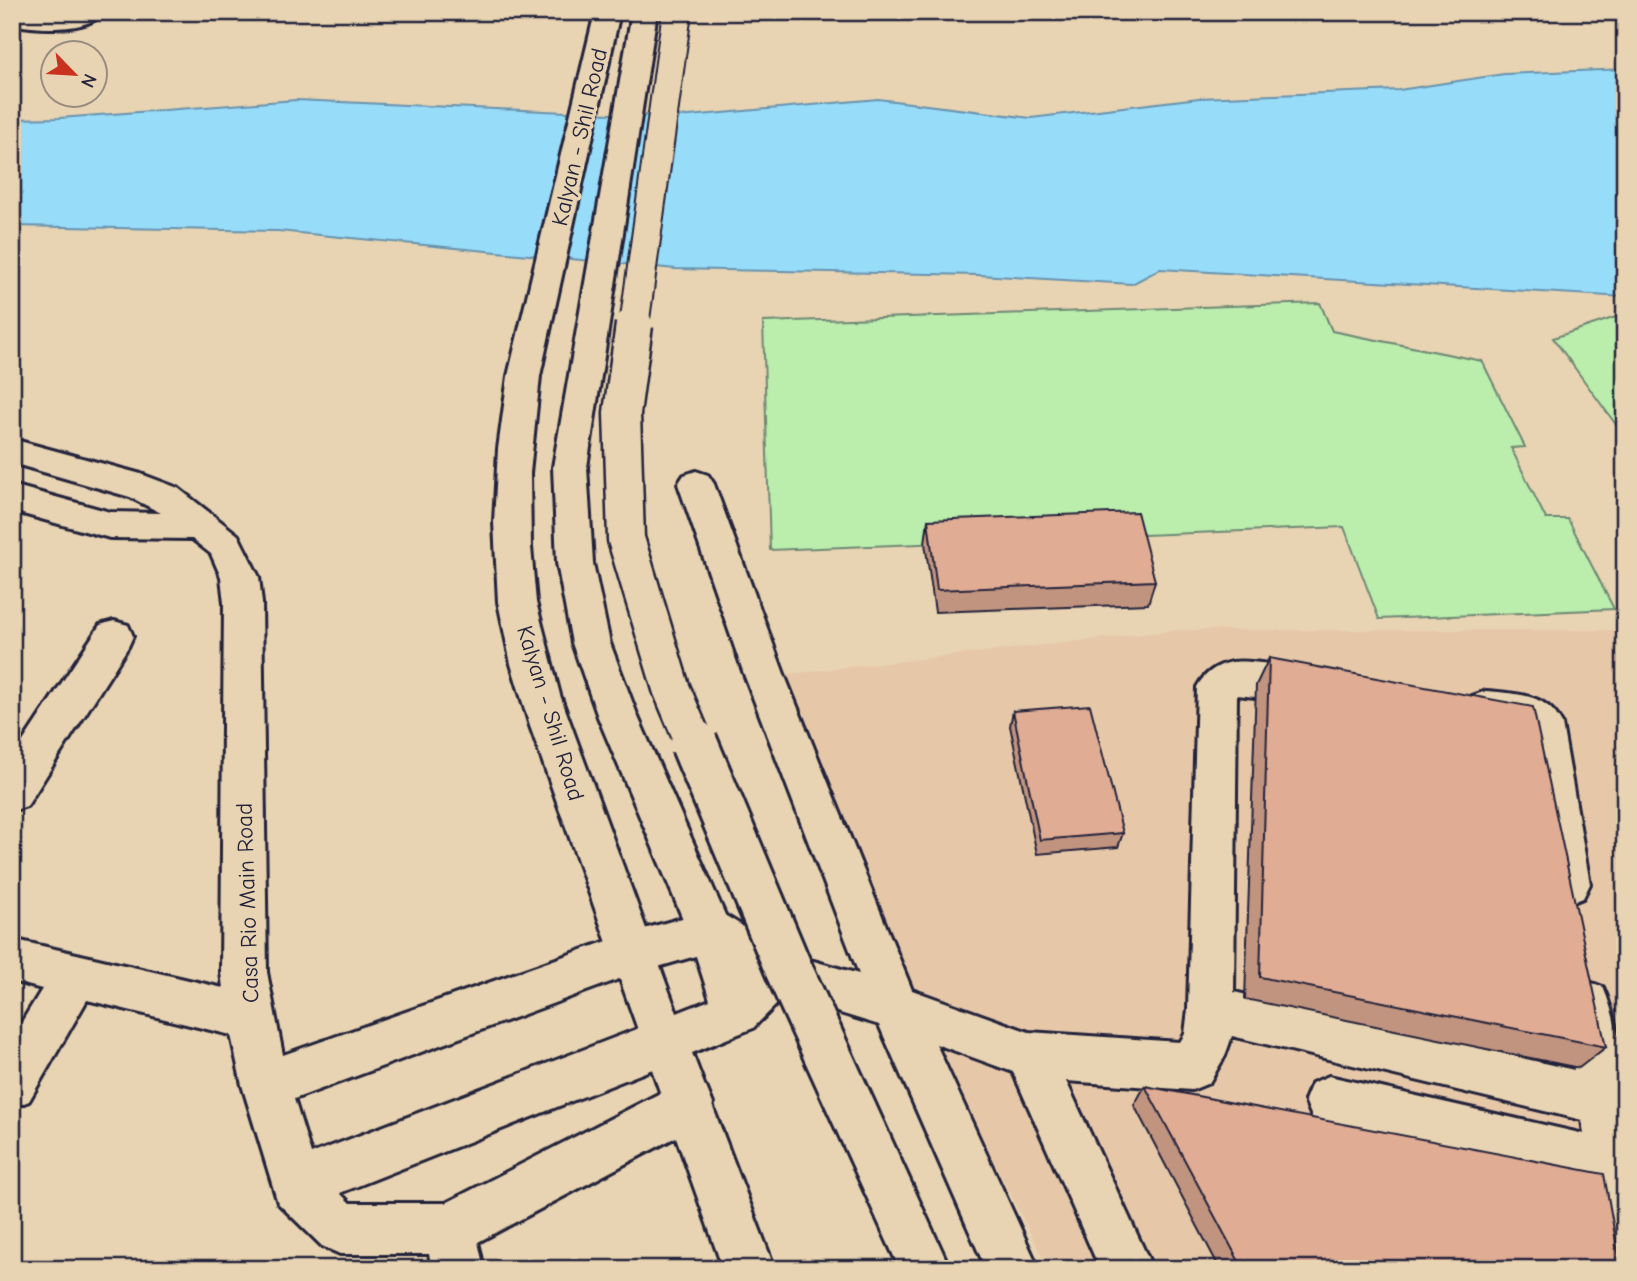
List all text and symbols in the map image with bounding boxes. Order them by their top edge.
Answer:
north arrow [38,38,108,108]
street label: Kalyan - Shil Road [546,46,613,229]
text: N [76,70,101,91]
street label: Kalyan - Shil Road [511,622,590,804]
street label: Casa Rio Main Road [231,802,264,1004]

